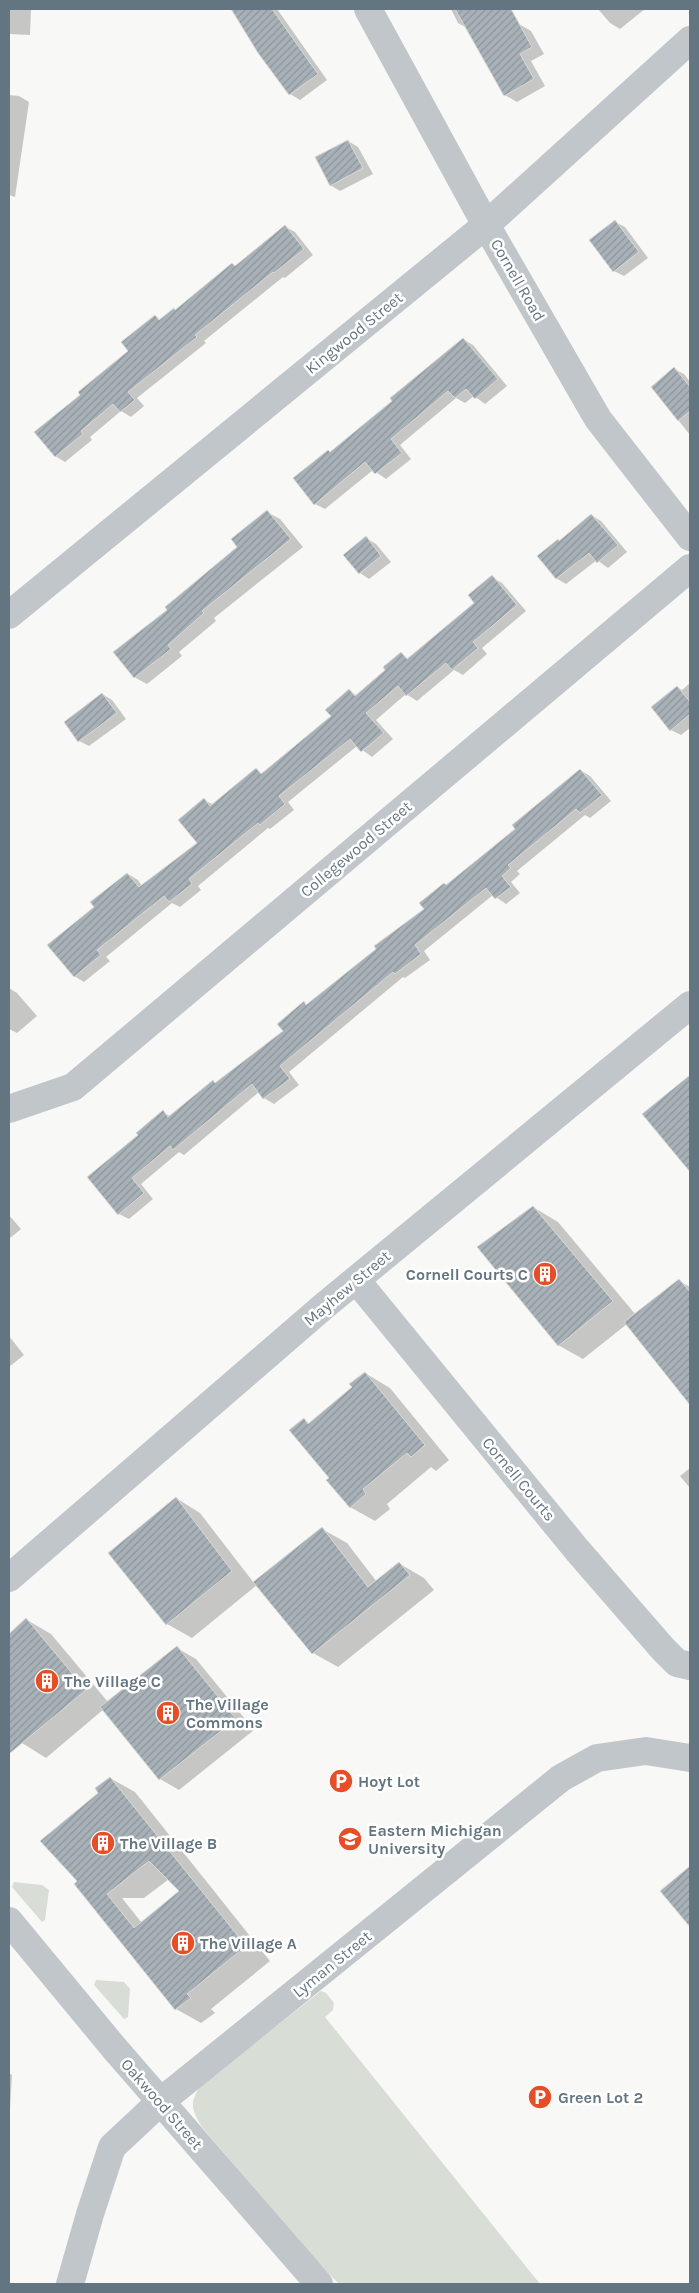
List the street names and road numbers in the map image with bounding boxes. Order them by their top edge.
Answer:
street label: Cornell Road [487,235,549,325]
street label: Kingwood Street [302,288,406,378]
street label: Collegewood Street [297,797,415,901]
street label: Mayhew Street [300,1246,394,1330]
street label: Cornell Courts [478,1433,560,1525]
street label: Lyman Street [289,1927,375,2001]
street label: Oakwood Street [117,2055,207,2153]

